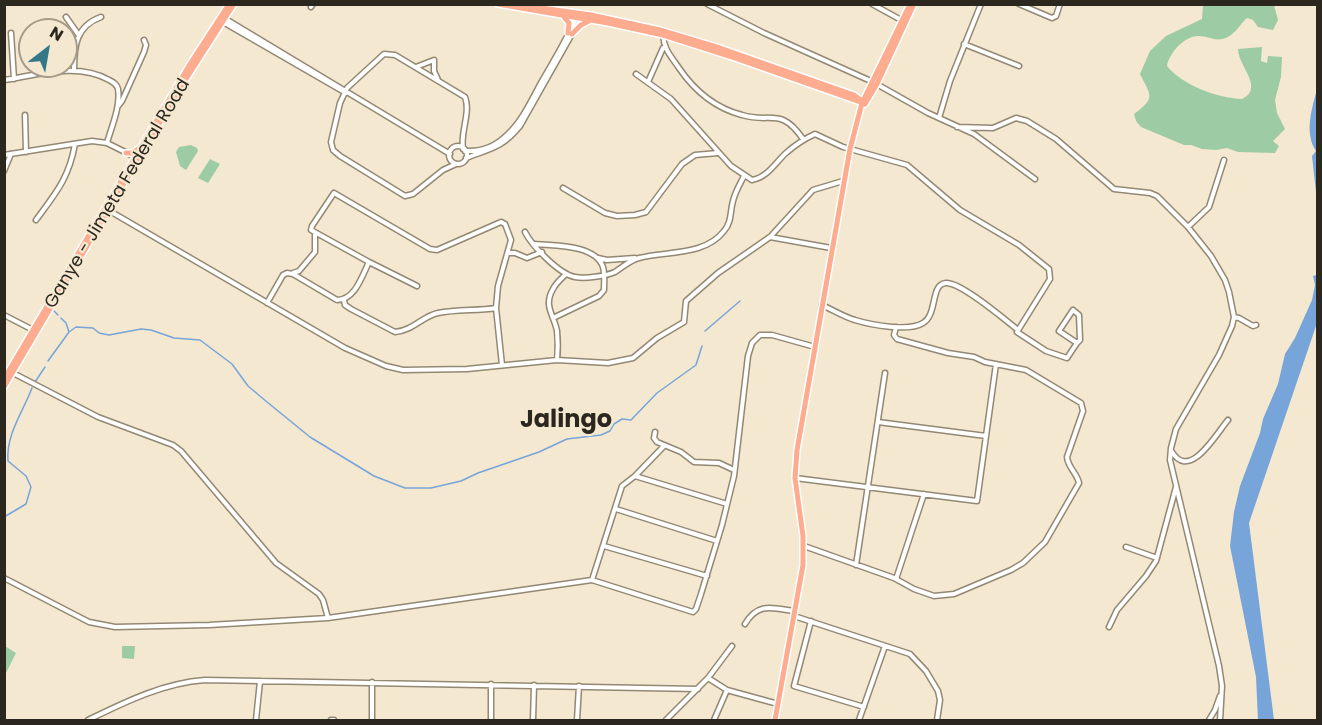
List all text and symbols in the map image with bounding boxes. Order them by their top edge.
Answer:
north arrow [18,18,78,78]
text: N [45,21,68,47]
street label: Ganye - Jimeta Federal Road [41,75,195,313]
district label: Jalingo [520,407,612,435]

